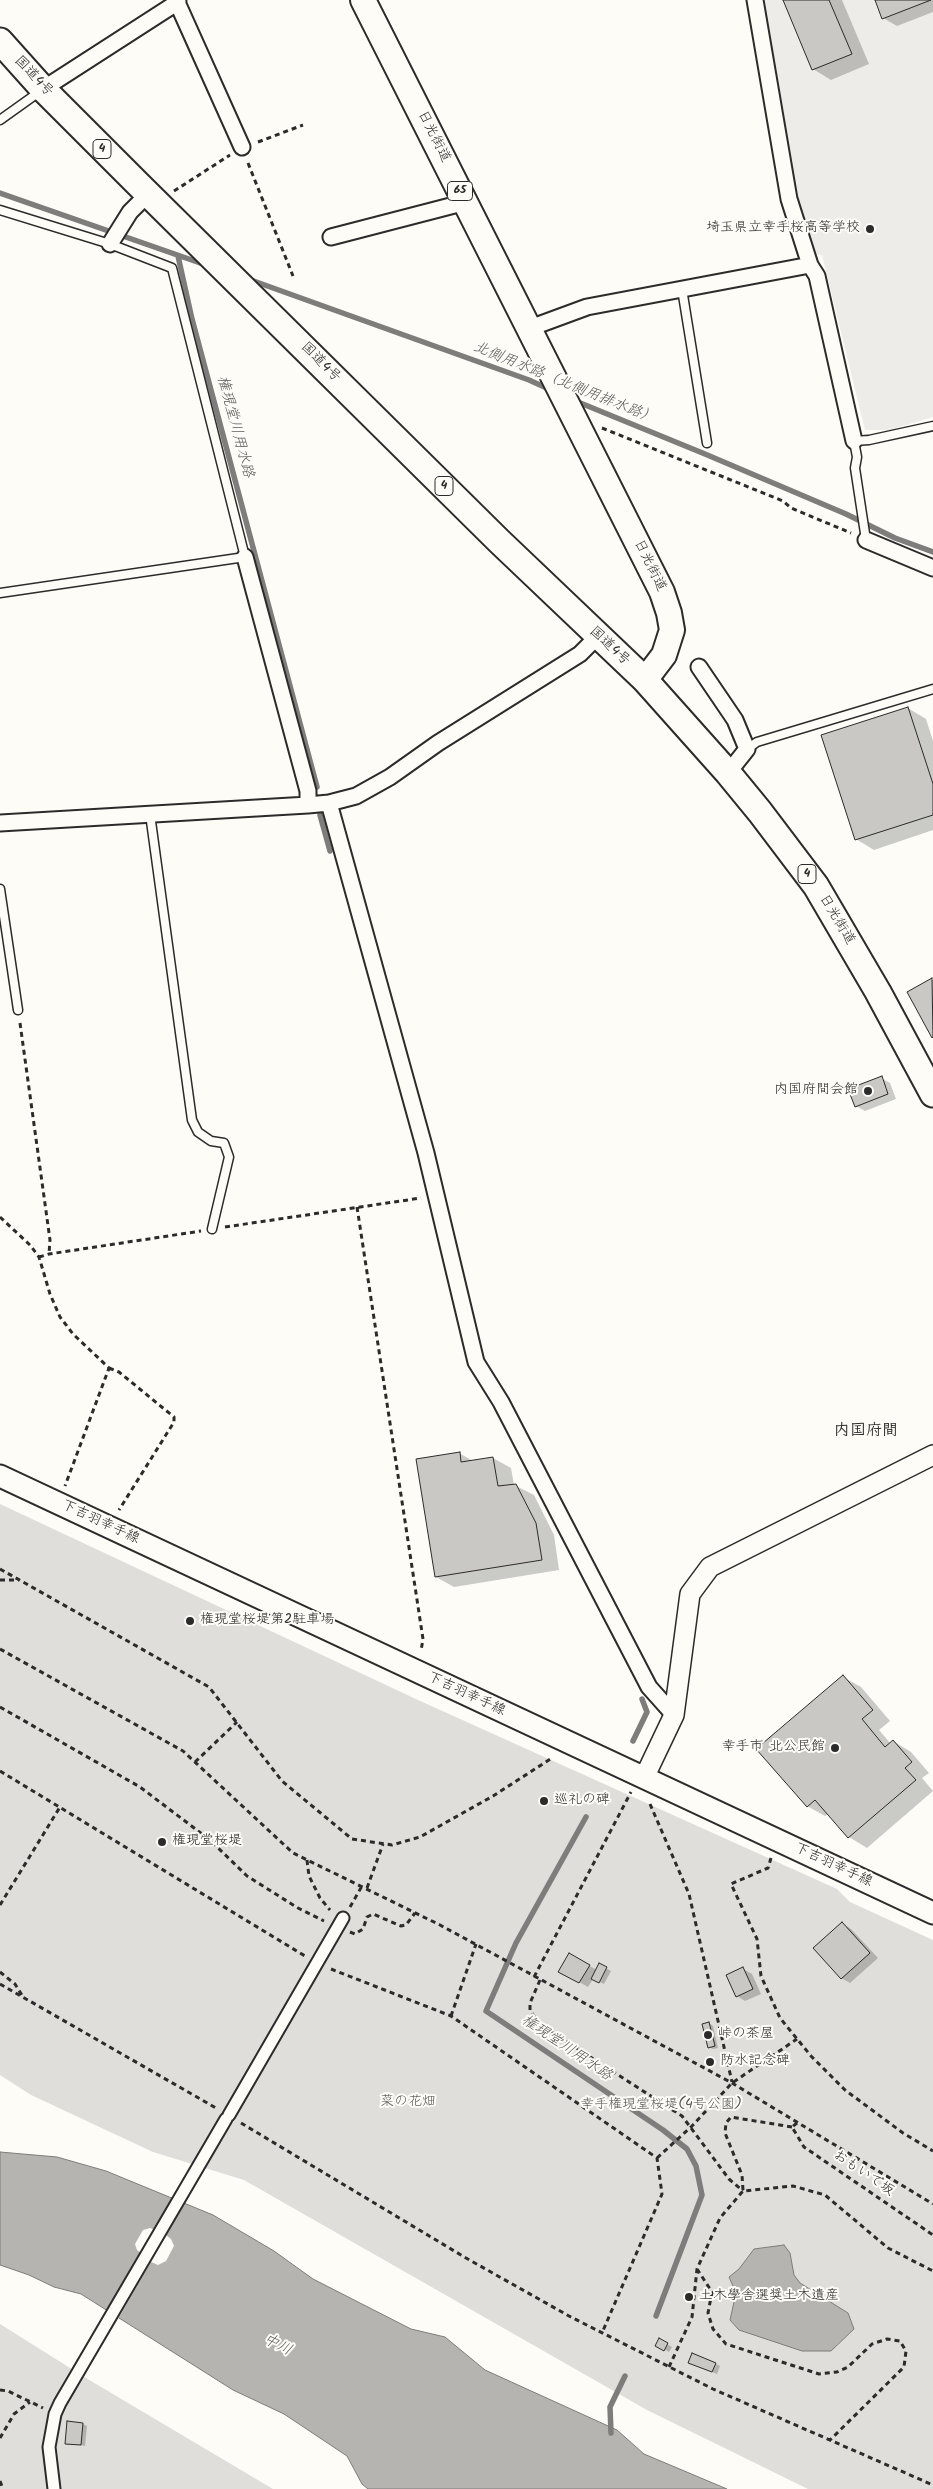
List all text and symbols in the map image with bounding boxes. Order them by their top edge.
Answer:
street label: 国道4号 [10,53,56,101]
street label: 日光街道 [413,108,453,166]
road number: 4 [93,140,111,158]
road number: 65 [448,182,472,200]
place label: 埼玉県立幸手桜高等学校 [706,221,860,237]
marker: 埼玉県立幸手桜高等学校 [864,223,876,235]
street label: 国道4号 [296,339,344,387]
water label: 北側用水路（北側用排水路） [470,339,658,429]
water label: 権現堂川用水路 [212,374,256,480]
road number: 4 [435,476,453,496]
street label: 日光街道 [629,537,669,595]
street label: 国道4号 [585,624,633,670]
road number: 4 [798,864,816,884]
street label: 日光街道 [814,892,858,948]
place label: 内国府間会館 [774,1083,858,1099]
marker: 内国府間会館 [862,1085,874,1097]
district label: 内国府間 [834,1422,898,1442]
street label: 下吉羽幸手線 [58,1498,142,1548]
place label: 権現堂桜堤第2駐車場 [200,1613,334,1629]
marker: 権現堂桜堤第2駐車場 [184,1615,196,1627]
street label: 下吉羽幸手線 [424,1670,508,1720]
place label: 幸手市 北公民館 [721,1740,825,1756]
marker: 幸手市 北公民館 [829,1742,841,1754]
place label: 巡礼の碑 [554,1793,610,1809]
marker: 巡礼の碑 [538,1795,550,1807]
place label: 権現堂桜堤 [172,1834,242,1850]
marker: 権現堂桜堤 [156,1836,168,1848]
street label: 下吉羽幸手線 [791,1841,875,1891]
water label: 権現堂川用水路 [517,2012,615,2086]
place label: 峠の茶屋 [718,2027,774,2043]
marker: 峠の茶屋 [702,2029,714,2041]
place label: 防水記念碑 [720,2054,790,2070]
marker: 防水記念碑 [704,2056,716,2068]
park label: 菜の花畑 [380,2095,436,2111]
park label: 幸手権現堂桜堤(4号公園) [580,2098,742,2114]
street label: おもいで坂 [829,2147,897,2201]
place label: 土木學舎選奨土木遺産 [699,2289,839,2305]
marker: 土木學舎選奨土木遺産 [683,2291,695,2303]
water label: 中川 [260,2331,294,2361]

